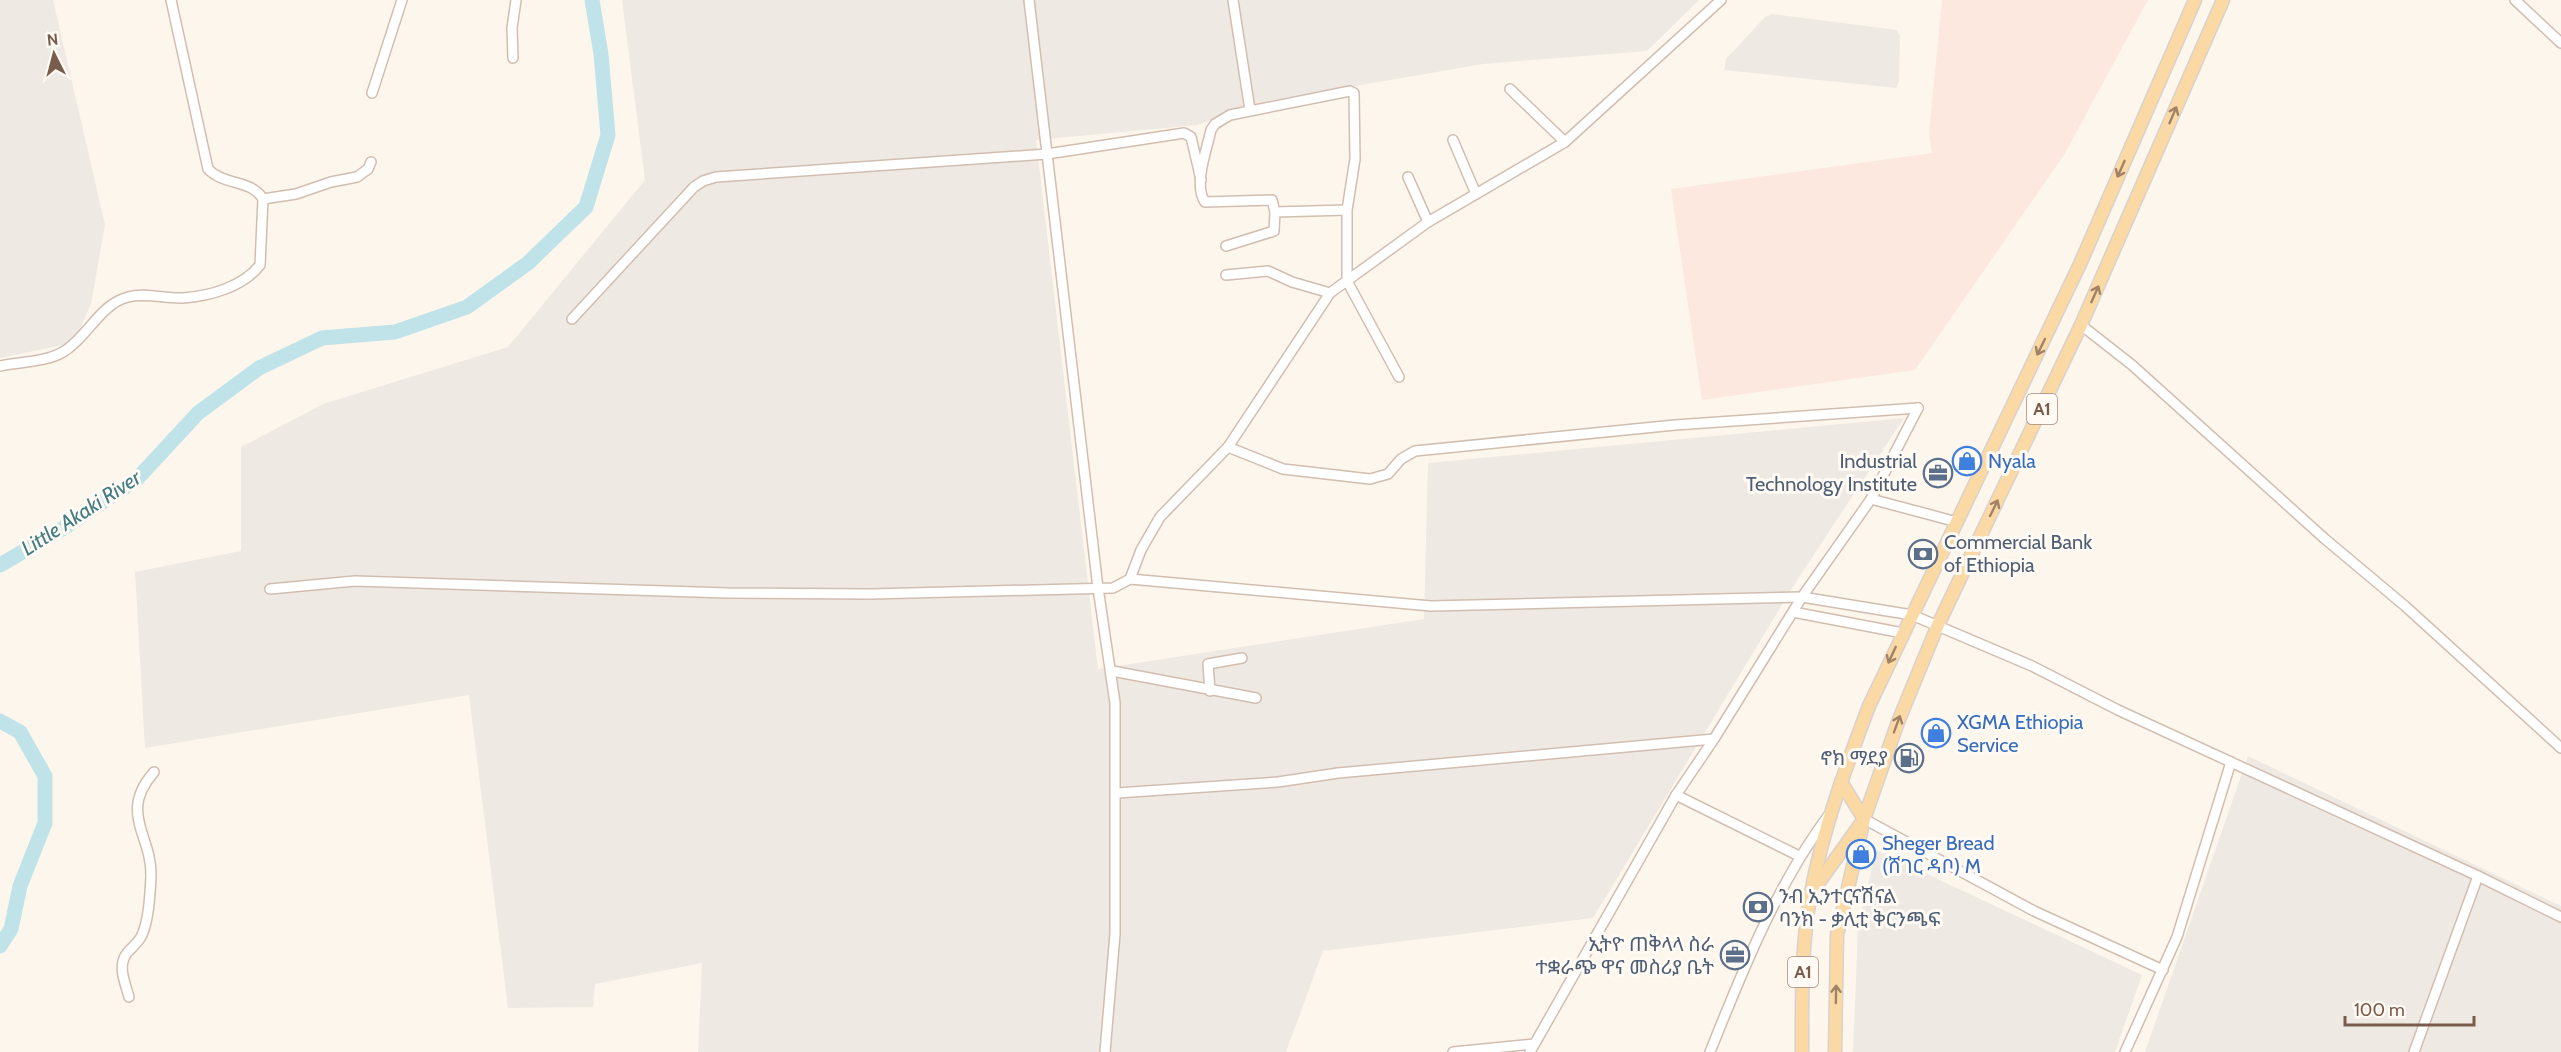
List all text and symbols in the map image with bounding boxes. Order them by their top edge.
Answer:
north arrow [24,24,84,84]
text: N [46,30,59,50]
one-way arrow [2168,107,2180,125]
one-way arrow [2115,159,2126,178]
one-way arrow [2090,285,2101,303]
one-way arrow [2034,337,2046,355]
road number: A1 [2027,394,2057,424]
shop icon: Nyala [1951,445,1983,477]
place label: Industrial Technology Institute [1746,449,1917,496]
place label: Nyala [1988,449,2036,473]
office icon: Industrial Technology Institute [1922,457,1954,489]
water label: Little Akaki River [16,464,146,560]
one-way arrow [1989,500,2001,518]
place label: Commercial Bank of Ethiopia [1944,530,2092,577]
bank icon: Commercial Bank of Ethiopia [1907,538,1939,570]
one-way arrow [1886,645,1898,663]
place label: XGMA Ethiopia Service [1957,710,2084,757]
one-way arrow [1892,716,1903,734]
shop icon: XGMA Ethiopia Service [1920,717,1952,749]
fuel station icon: ኖክ ማደያ [1893,742,1925,774]
place label: ኖክ ማደያ [1820,746,1888,770]
place label: Sheger Bread (ሸገር ዳቦ) M [1882,831,1994,878]
shop icon: Sheger Bread (ሸገር ዳቦ) M [1845,838,1877,870]
place label: ንብ ኢንተርናሽናል ባንክ - ቃሊቲ ቅርንጫፍ [1779,884,1941,931]
bank icon: ንብ ኢንተርናሽናል ባንክ - ቃሊቲ ቅርንጫፍ [1742,891,1774,923]
place label: ኢትዮ ጠቅላላ ስራ ተቋራጭ ዋና መስሪያ ቤት [1535,932,1714,979]
office icon: ኢትዮ ጠቅላላ ስራ ተቋራጭ ዋና መስሪያ ቤት [1719,939,1751,971]
road number: A1 [1788,957,1818,987]
one-way arrow [1830,984,1842,1004]
scale bar [2345,989,2474,1027]
text: 100 m [2354,999,2405,1021]

